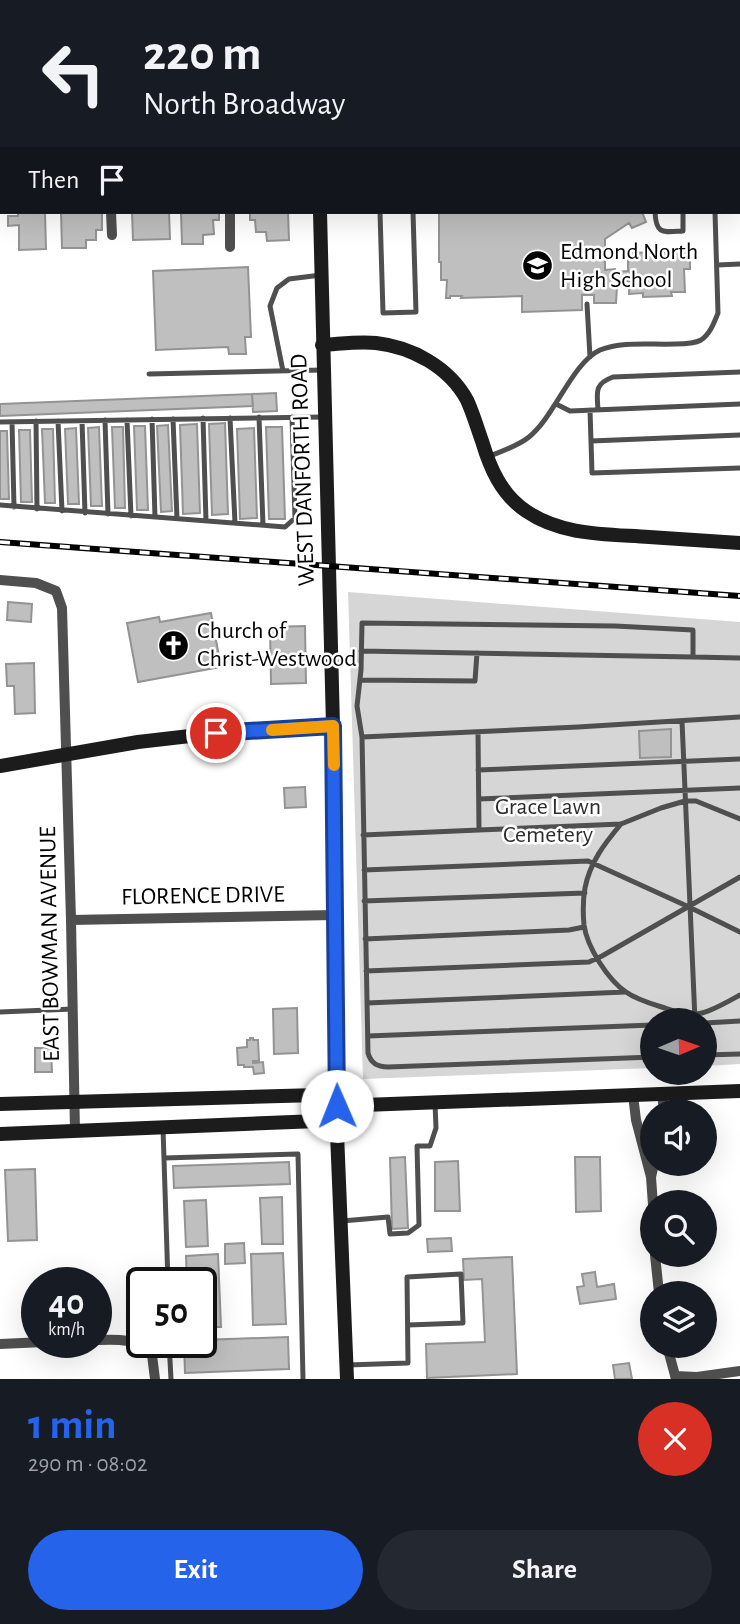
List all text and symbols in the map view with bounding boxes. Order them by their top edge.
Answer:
icon: left [28,28,119,119]
text: 220 m [143,30,262,79]
text: North Broadway [143,88,345,120]
icon: arrive [93,161,131,199]
text: Then [28,167,79,193]
place label: Edmond North High School [560,240,698,292]
school or university icon: Edmond North High School [520,249,554,283]
street label: WEST DANFORTH ROAD [287,353,319,587]
place label: Church of Christ-Westwood [197,619,357,671]
church icon: Church of Christ-Westwood [157,628,191,662]
pin [186,703,246,763]
icon: arrive [197,714,235,752]
park label: Grace Lawn Cemetery [495,795,601,847]
street label: EAST BOWMAN AVENUE [36,826,64,1062]
street label: FLORENCE DRIVE [121,883,285,909]
north arrow [640,1008,718,1085]
map controls [640,1008,717,1358]
position arrow [300,1069,374,1143]
button: sound [640,1099,717,1176]
button: search [640,1190,717,1267]
speed limit sign: 50 [126,1267,217,1358]
button: layers [640,1281,717,1358]
text: 40 [49,1286,84,1321]
text: km/h [48,1321,85,1339]
button: close [638,1402,712,1476]
text: 1 min [28,1404,117,1446]
text: 290 m · 08:02 [28,1453,147,1476]
button: Exit [28,1530,363,1610]
button: Share [377,1530,712,1610]

